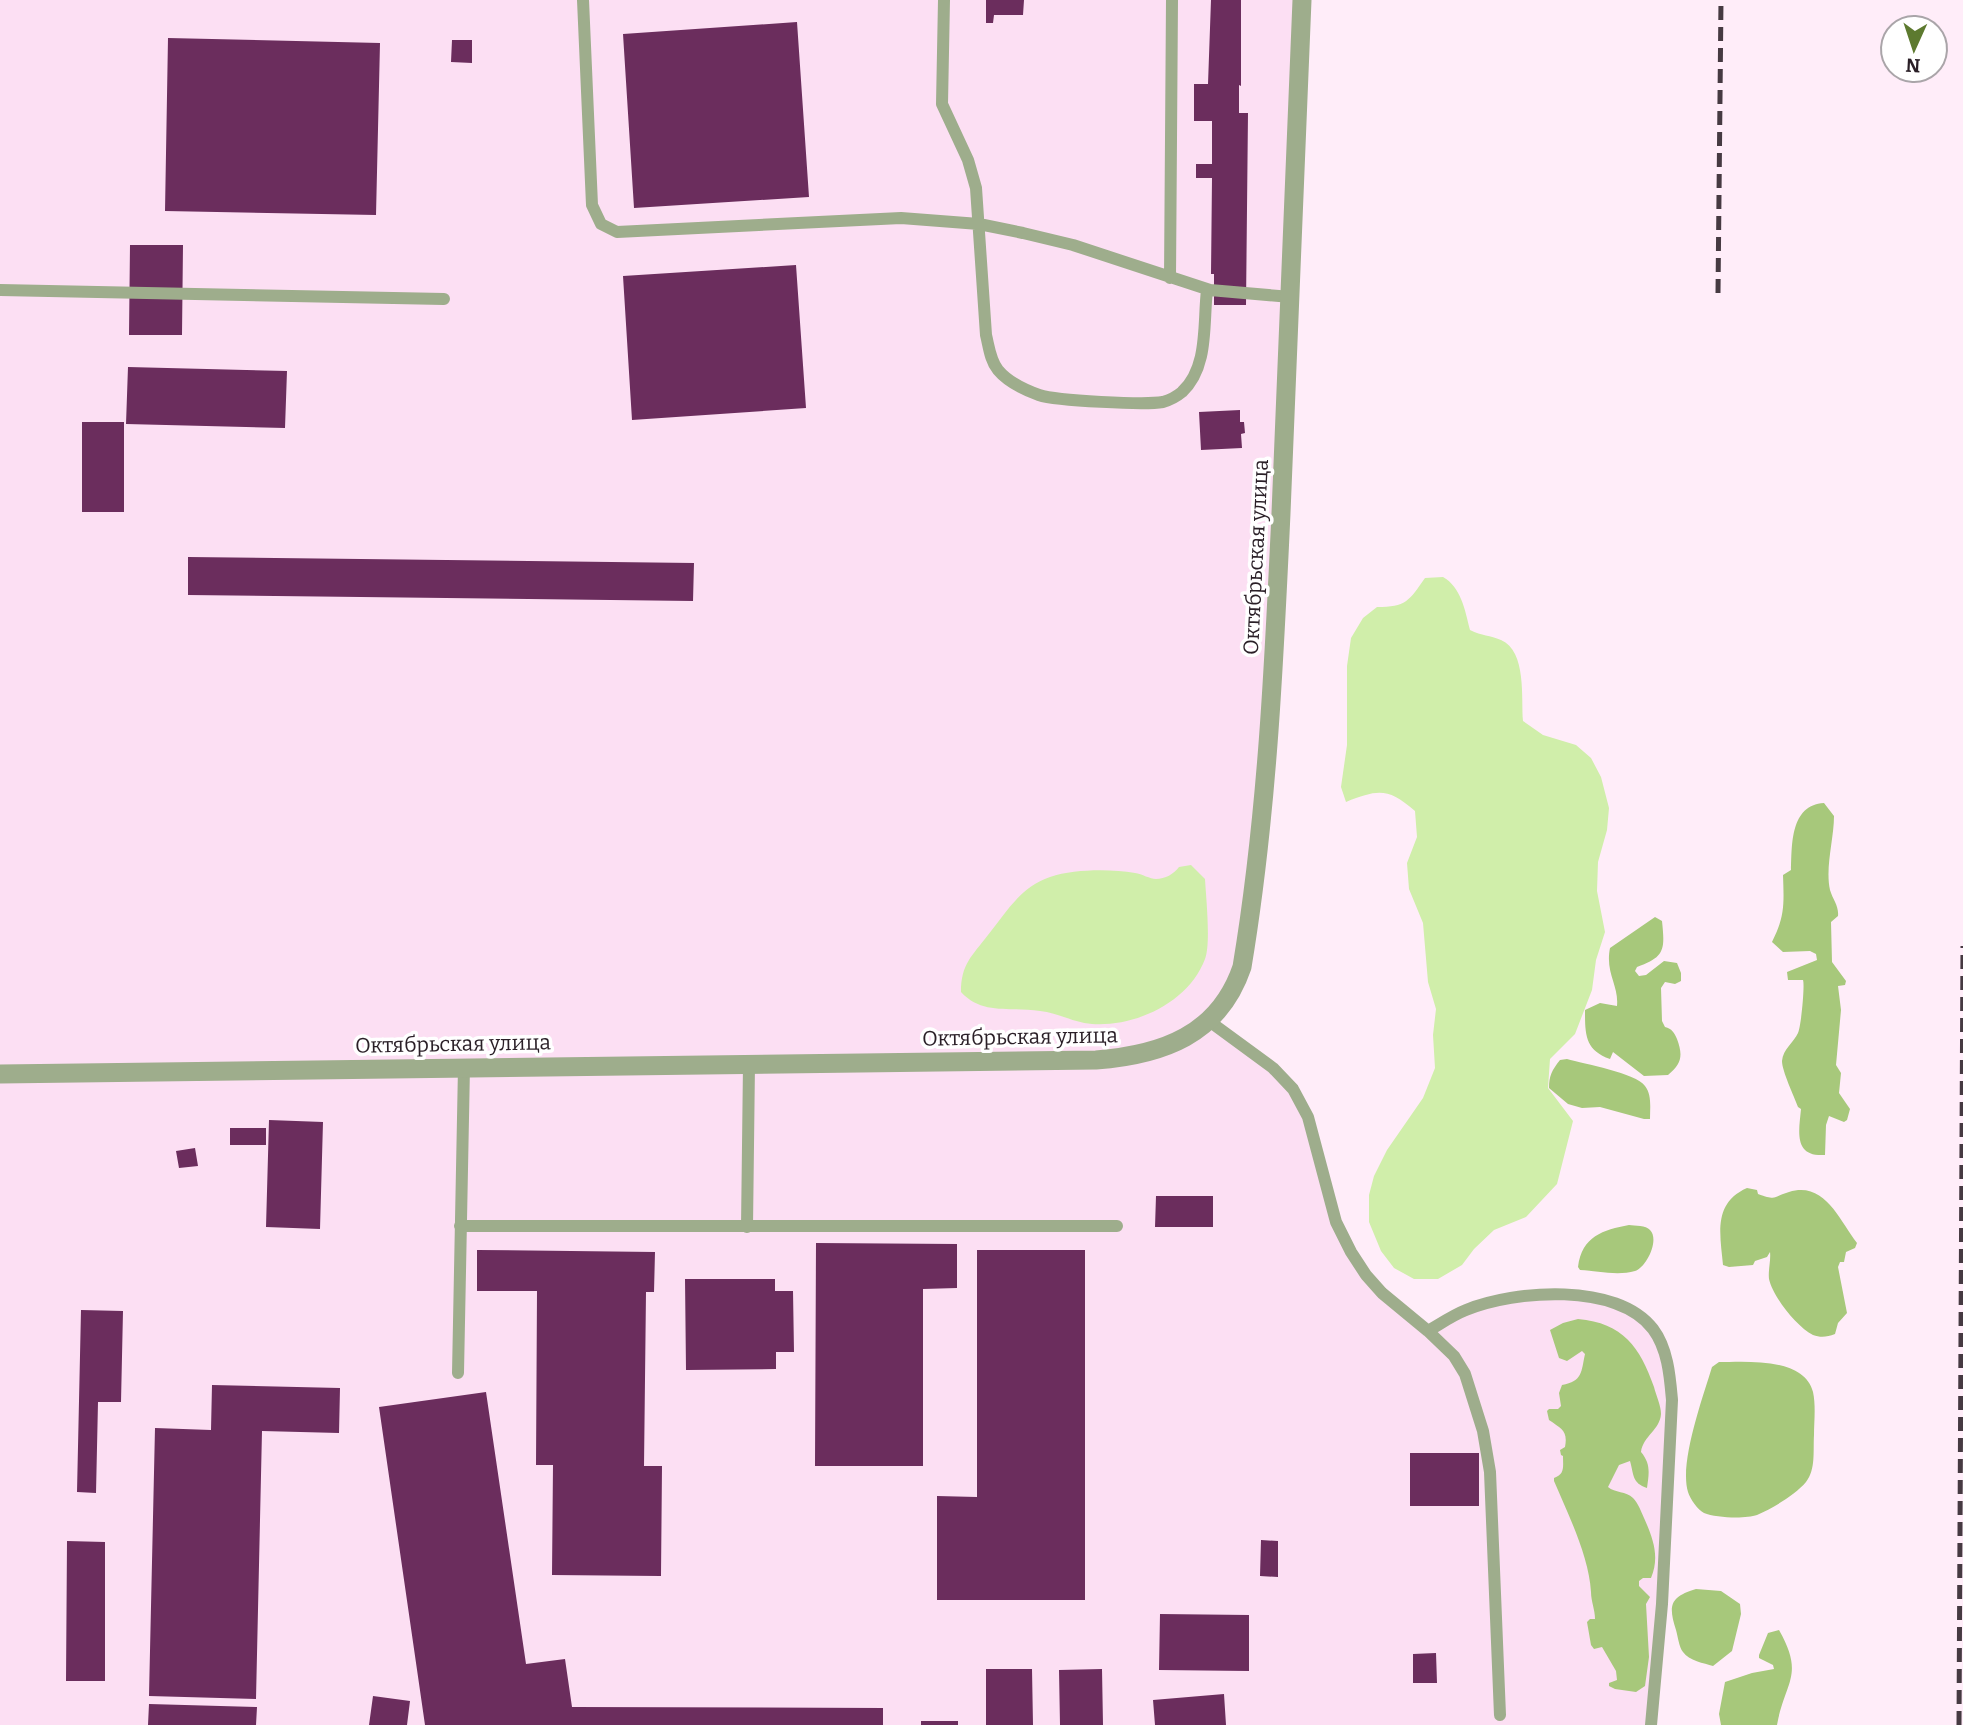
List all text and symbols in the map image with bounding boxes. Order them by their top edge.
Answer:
north arrow [1879,14,1949,84]
text: N [1905,54,1921,77]
street label: Октябрьская улица [1238,458,1274,655]
street label: Октябрьская улица [922,1022,1119,1052]
street label: Октябрьская улица [355,1029,552,1059]

